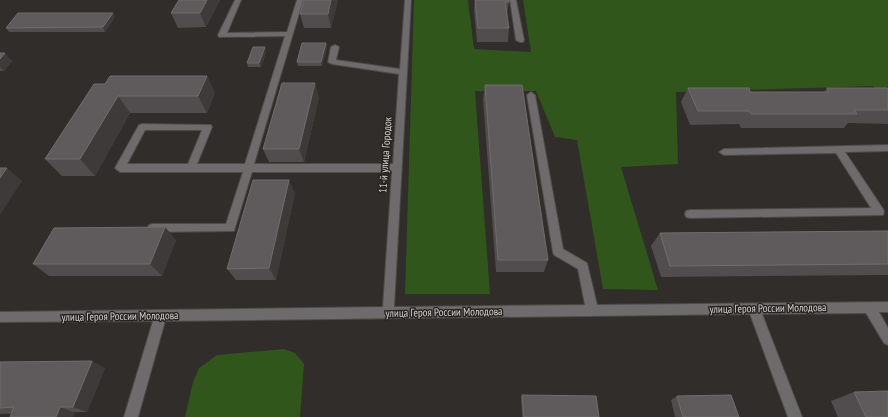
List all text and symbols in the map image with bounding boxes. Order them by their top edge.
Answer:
street label: 11-й улица Городок [375,116,395,193]
street label: улица Героя России Молодова [709,300,827,316]
street label: улица Героя России Молодова [385,304,503,320]
street label: улица Героя России Молодова [61,308,179,324]

